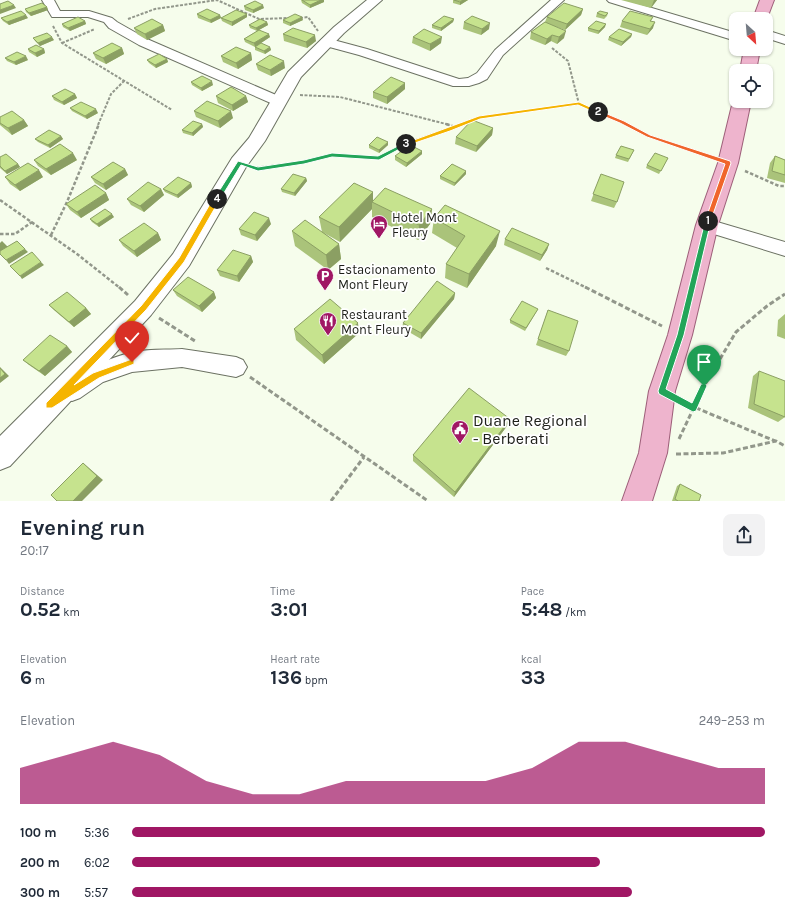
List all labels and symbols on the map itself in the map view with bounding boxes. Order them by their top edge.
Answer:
north arrow [729,12,773,56]
pin: 2 [588,102,608,122]
pin: 3 [396,134,416,154]
pin: 4 [207,189,227,209]
place label: Hotel Mont Fleury [392,210,457,240]
pin: 1 [698,211,718,231]
hotel icon: Hotel Mont Fleury [369,214,389,239]
place label: Estacionamento Mont Fleury [338,262,436,292]
parking icon: Estacionamento Mont Fleury [315,266,335,291]
place label: Restaurant Mont Fleury [341,307,411,337]
restaurant icon: Restaurant Mont Fleury [318,311,338,336]
pin [115,321,149,362]
pin [687,345,721,386]
place label: Duane Regional - Berberati [473,411,587,448]
public building icon: Duane Regional - Berberati [450,419,470,444]

